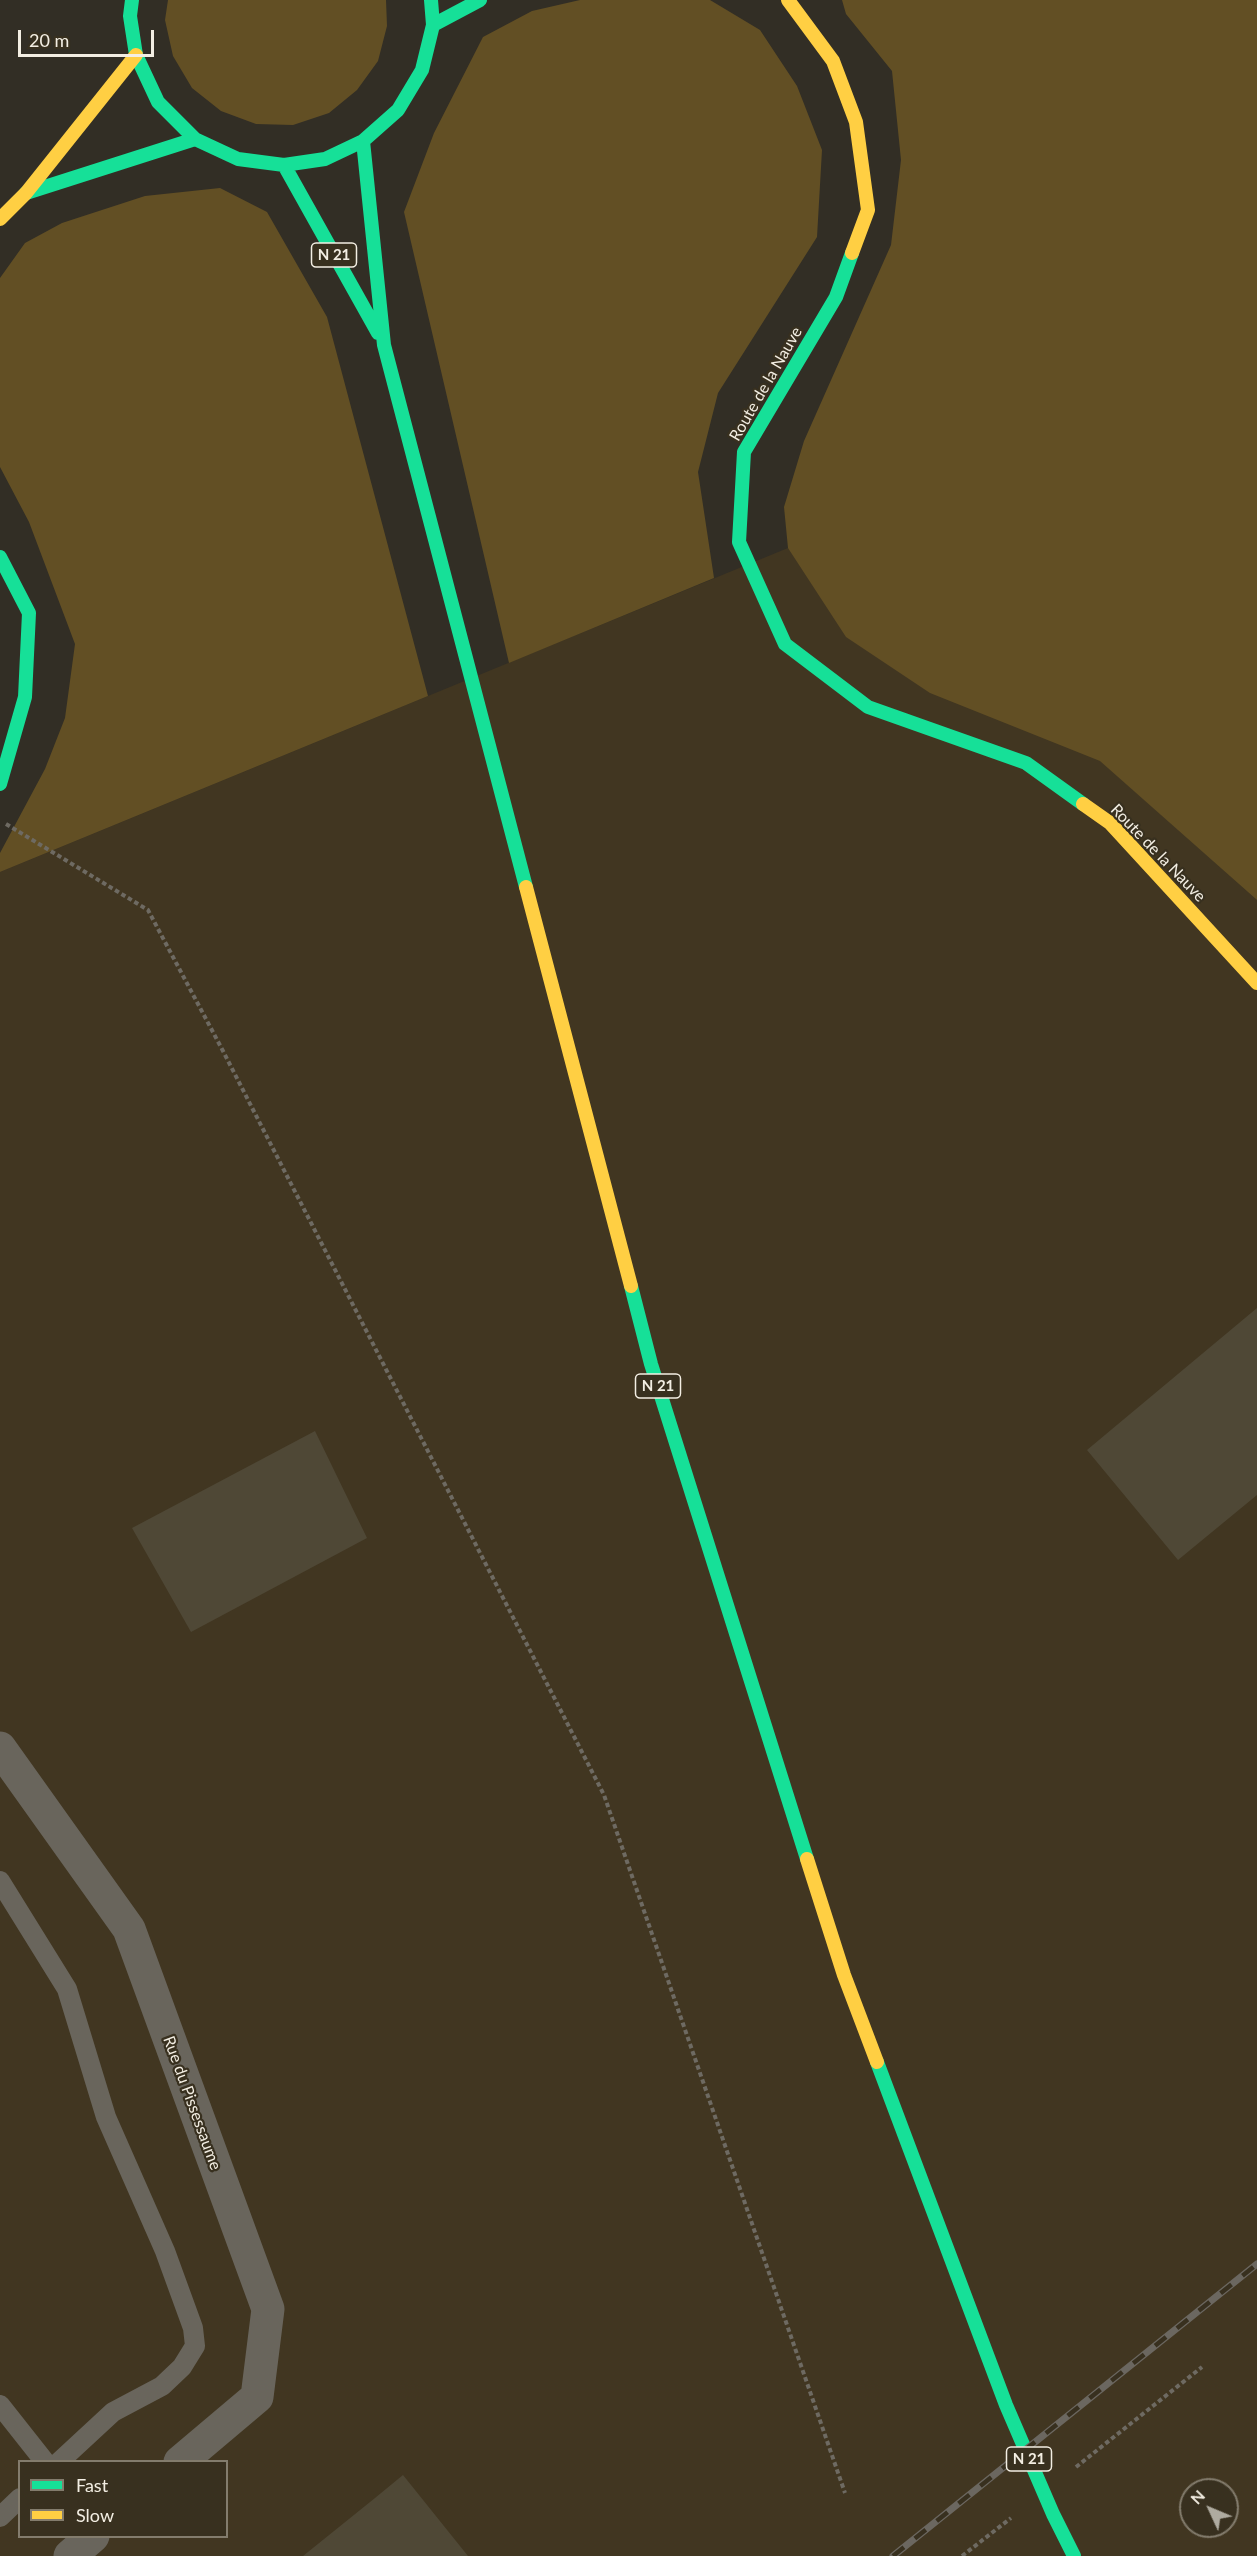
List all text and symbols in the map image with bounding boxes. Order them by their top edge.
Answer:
scale bar [21,18,158,56]
text: 20 m [29,29,69,51]
road number: N 21 [312,243,356,267]
street label: Route de la Nauve [726,324,806,444]
street label: Route de la Nauve [1107,800,1209,906]
road number: N 21 [636,1374,680,1398]
street label: Rue du Pissessaume [159,2033,225,2173]
road number: N 21 [1006,2447,1052,2471]
legend [18,2460,228,2538]
text: Fast [76,2474,108,2496]
north arrow [1179,2478,1239,2538]
text: N [1186,2486,1208,2508]
text: Slow [76,2504,114,2526]

